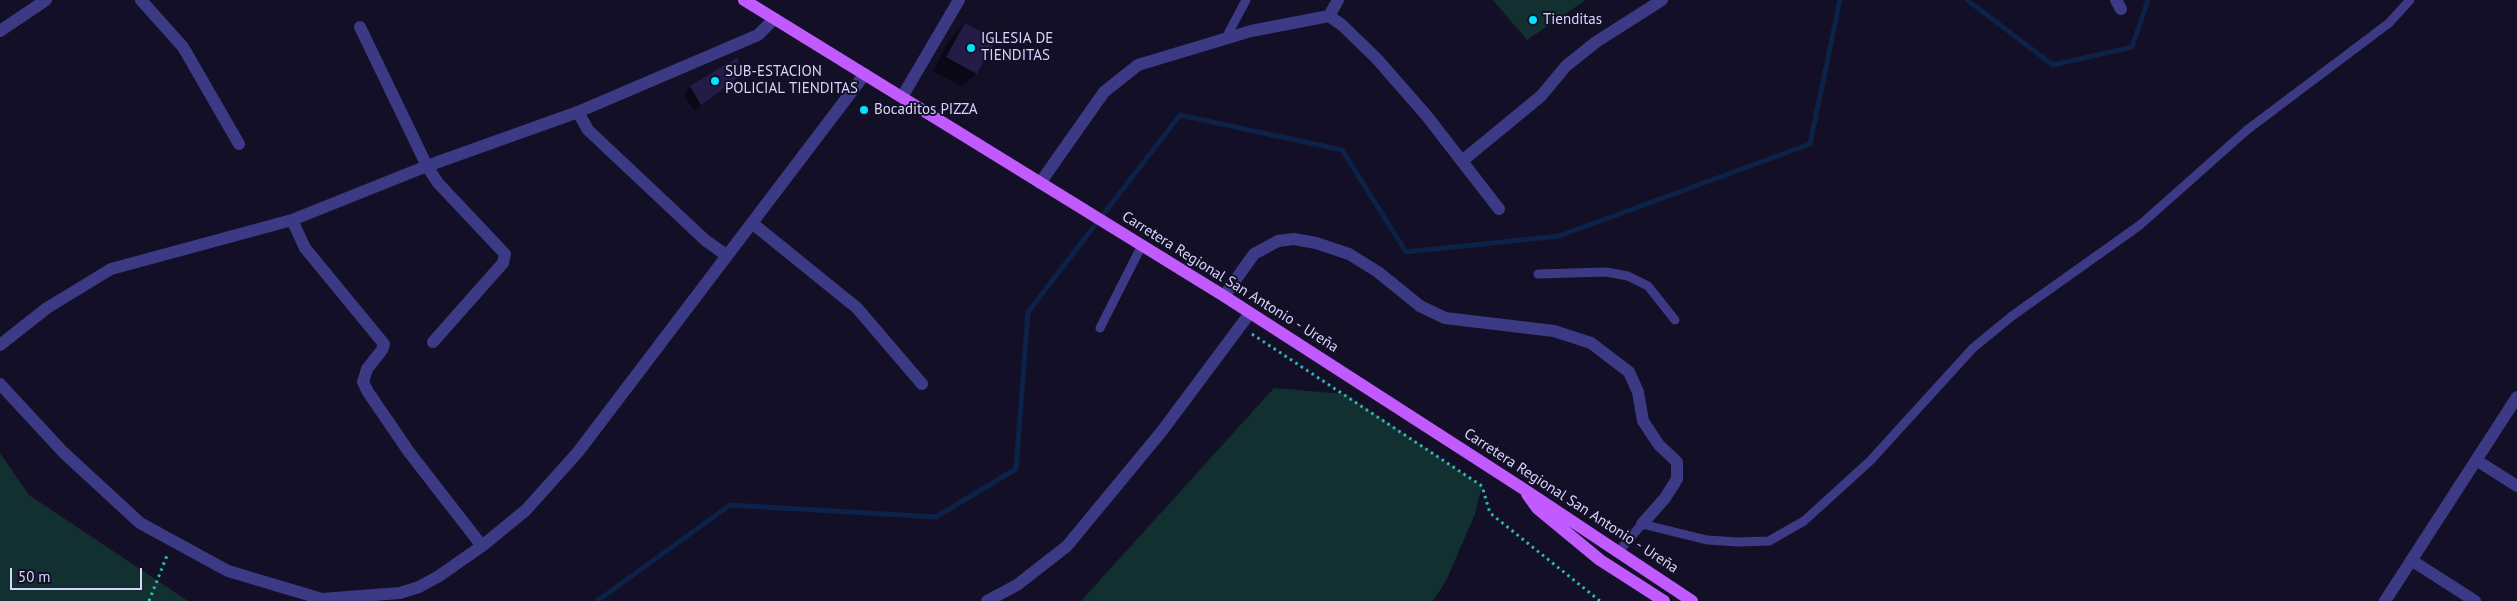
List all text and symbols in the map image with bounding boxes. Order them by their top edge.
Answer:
place label: Tienditas [1543,11,1602,29]
marker: Tienditas [1527,14,1539,26]
place label: IGLESIA DE TIENDITAS [981,30,1053,65]
marker: IGLESIA DE TIENDITAS [965,42,977,54]
place label: SUB-ESTACION POLICIAL TIENDITAS [725,63,858,98]
marker: SUB-ESTACION POLICIAL TIENDITAS [709,75,721,87]
place label: Bocaditos PIZZA [874,101,978,119]
marker: Bocaditos PIZZA [858,104,870,116]
street label: Carretera Regional San Antonio - Ureña [1118,208,1342,356]
street label: Carretera Regional San Antonio - Ureña [1460,425,1682,577]
scale bar [12,558,145,590]
text: 50 m [18,567,51,586]

